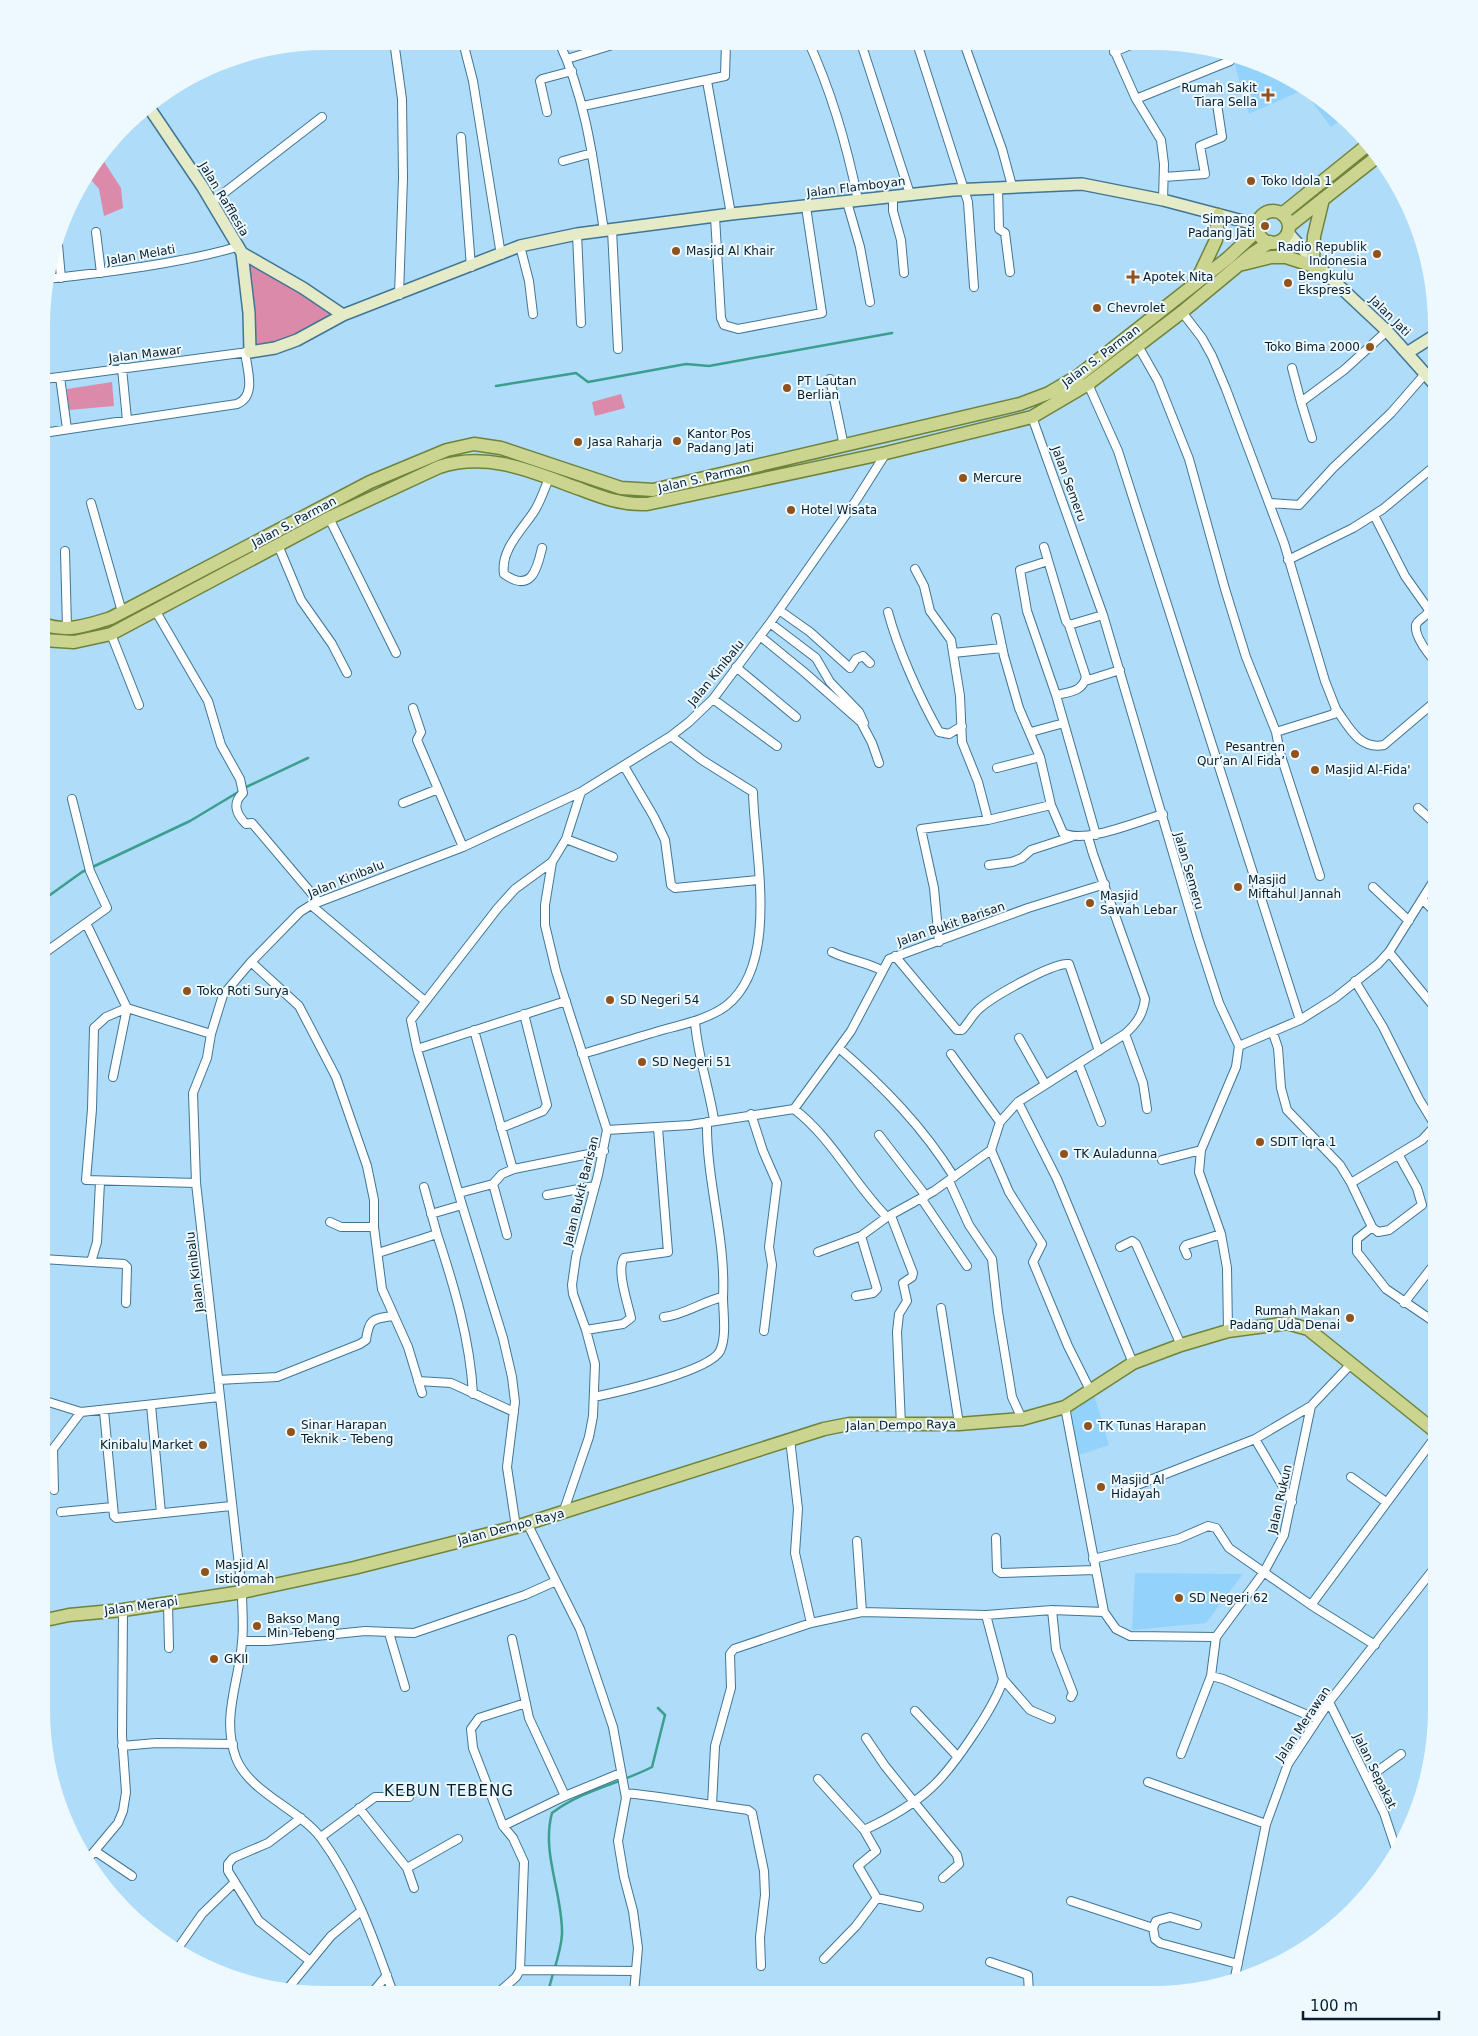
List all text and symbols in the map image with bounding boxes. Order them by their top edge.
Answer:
place label: Rumah Sakit Tiara Sella [1181,81,1257,109]
marker: Rumah Sakit Tiara Sella [1261,88,1275,102]
street label: Jalan Rafflesia [196,158,252,239]
street label: Jalan Flamboyan [805,174,906,200]
place label: Toko Idola 1 [1260,174,1332,188]
marker: Toko Idola 1 [1245,175,1257,187]
place label: Simpang Padang Jati [1188,212,1255,240]
marker: Simpang Padang Jati [1259,220,1271,232]
place label: Radio Republik Indonesia [1278,240,1367,268]
street label: Jalan Melati [105,242,176,268]
place label: Masjid Al Khair [686,244,775,258]
marker: Masjid Al Khair [670,245,682,257]
marker: Radio Republik Indonesia [1371,248,1383,260]
place label: Bengkulu Ekspress [1298,269,1354,297]
place label: Apotek Nita [1143,270,1213,284]
marker: Apotek Nita [1127,271,1139,283]
marker: Bengkulu Ekspress [1282,277,1294,289]
street label: Jalan Jati [1366,292,1413,339]
place label: Chevrolet [1107,301,1165,315]
marker: Chevrolet [1091,302,1103,314]
street label: Jalan S. Parman [1059,322,1143,390]
place label: Toko Bima 2000 [1264,340,1360,354]
marker: Toko Bima 2000 [1364,341,1376,353]
street label: Jalan Mawar [107,343,182,366]
place label: PT Lautan Berlian [797,374,857,402]
marker: PT Lautan Berlian [781,382,793,394]
place label: Kantor Pos Padang Jati [687,427,754,455]
place label: Jasa Raharja [587,435,662,449]
marker: Kantor Pos Padang Jati [671,435,683,447]
marker: Jasa Raharja [572,436,584,448]
street label: Jalan Semeru [1048,443,1089,524]
street label: Jalan S. Parman [656,461,751,496]
place label: Mercure [973,471,1022,485]
marker: Mercure [957,472,969,484]
street label: Jalan S. Parman [248,494,339,551]
place label: Hotel Wisata [801,503,877,517]
marker: Hotel Wisata [785,504,797,516]
street label: Jalan Kinibalu [684,637,747,710]
place label: Pesantren Qur’an Al Fida’ [1197,740,1285,768]
marker: Pesantren Qur’an Al Fida’ [1289,748,1301,760]
place label: Masjid Al-Fida' [1325,763,1411,777]
marker: Masjid Al-Fida' [1309,764,1321,776]
street label: Jalan Semeru [1171,830,1207,911]
street label: Jalan Kinibalu [305,857,386,901]
place label: Masjid Miftahul Jannah [1248,873,1341,901]
marker: Masjid Miftahul Jannah [1232,881,1244,893]
place label: Masjid Sawah Lebar [1100,889,1177,917]
marker: Masjid Sawah Lebar [1084,897,1096,909]
street label: Jalan Bukit Barisan [894,899,1007,949]
place label: Toko Roti Surya [196,984,289,998]
marker: Toko Roti Surya [181,985,193,997]
place label: SD Negeri 54 [620,993,699,1007]
marker: SD Negeri 54 [604,994,616,1006]
place label: SD Negeri 51 [652,1055,731,1069]
marker: SD Negeri 51 [636,1056,648,1068]
street label: Jalan Bukit Barisan [560,1135,601,1248]
place label: SDIT Iqra 1 [1270,1135,1336,1149]
marker: SDIT Iqra 1 [1254,1136,1266,1148]
place label: TK Auladunna [1073,1147,1157,1161]
marker: TK Auladunna [1058,1148,1070,1160]
street label: Jalan Kinibalu [183,1231,207,1314]
place label: Rumah Makan Padang Uda Denai [1229,1304,1340,1332]
marker: Rumah Makan Padang Uda Denai [1344,1312,1356,1324]
street label: Jalan Dempo Raya [845,1417,956,1433]
place label: Sinar Harapan Teknik - Tebeng [300,1418,393,1446]
place label: TK Tunas Harapan [1097,1419,1206,1433]
marker: TK Tunas Harapan [1082,1420,1094,1432]
marker: Sinar Harapan Teknik - Tebeng [285,1426,297,1438]
place label: Kinibalu Market [100,1438,193,1452]
marker: Kinibalu Market [197,1439,209,1451]
street label: Jalan Rukun [1265,1463,1295,1536]
place label: Masjid Al Hidayah [1111,1473,1165,1501]
marker: Masjid Al Hidayah [1095,1481,1107,1493]
street label: Jalan Dempo Raya [455,1506,566,1548]
place label: Masjid Al Istiqomah [215,1558,274,1586]
marker: Masjid Al Istiqomah [199,1566,211,1578]
place label: SD Negeri 62 [1189,1591,1268,1605]
marker: SD Negeri 62 [1173,1592,1185,1604]
street label: Jalan Merapi [102,1594,179,1618]
place label: Bakso Mang Min Tebeng [267,1612,340,1640]
marker: Bakso Mang Min Tebeng [251,1620,263,1632]
place label: GKII [224,1652,248,1666]
marker: GKII [208,1653,220,1665]
street label: Jalan Merawan [1272,1684,1333,1765]
street label: Jalan Sepakat [1350,1730,1399,1811]
district label: KEBUN TEBENG [384,1782,514,1800]
scale bar [1303,1988,1439,2020]
text: 100 m [1310,1997,1358,2015]

